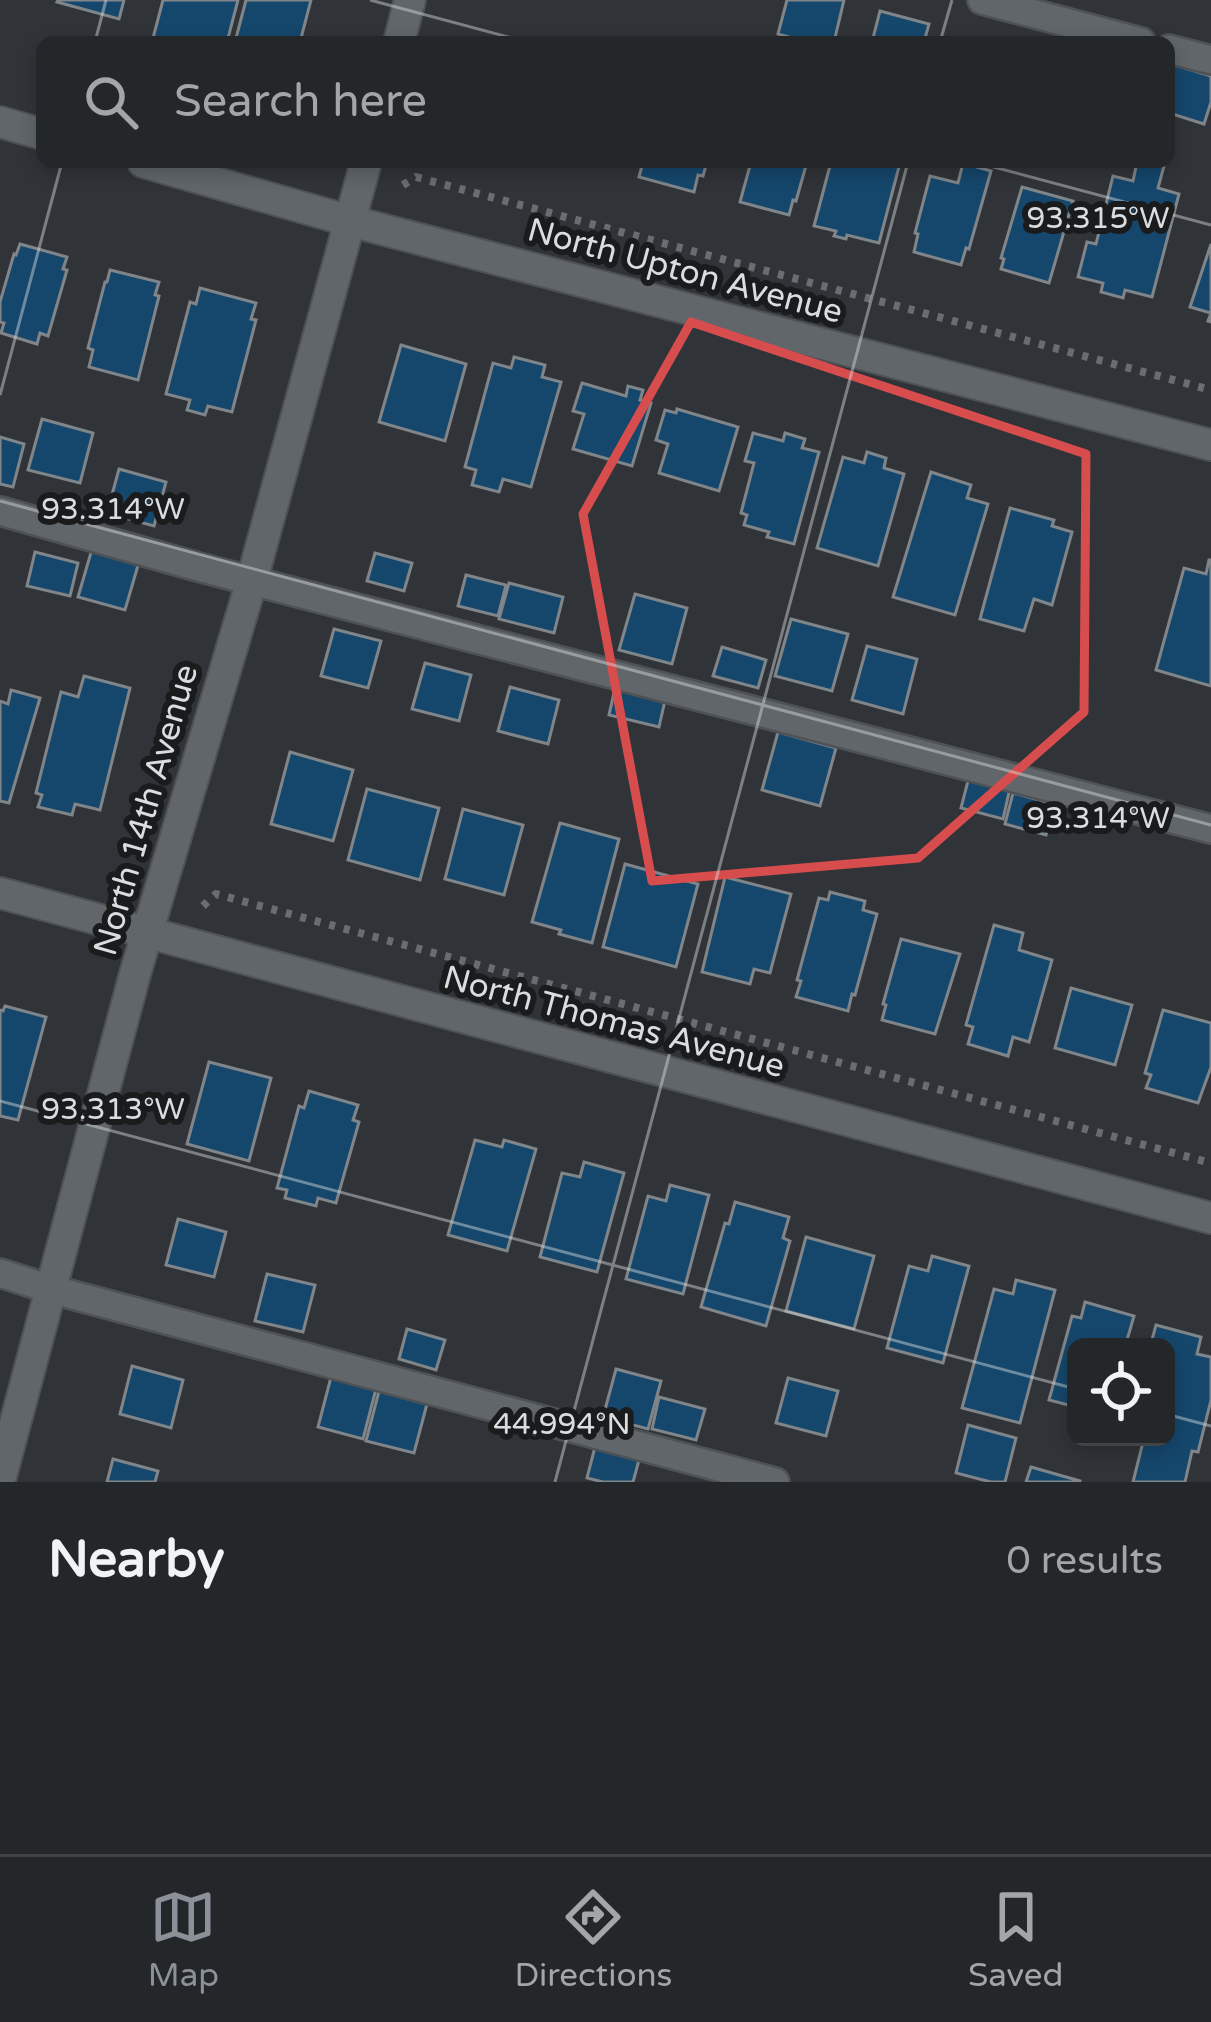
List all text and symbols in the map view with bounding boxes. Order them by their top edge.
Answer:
search box [36,36,1175,168]
icon: search [78,69,144,135]
text: Search here [174,75,427,129]
text: 93.315°W [1026,200,1170,237]
street label: North Upton Avenue [523,210,847,332]
text: 93.314°W [41,491,185,528]
street label: North 14th Avenue [86,660,206,960]
text: 93.314°W [1026,800,1170,837]
street label: North Thomas Avenue [439,958,789,1086]
text: 93.313°W [41,1091,185,1128]
map controls [1067,1338,1175,1446]
button: locate [1067,1338,1175,1446]
text: 44.994°N [493,1406,631,1443]
text: Nearby [48,1529,225,1591]
text: 0 results [1006,1537,1163,1584]
tab: Map [148,1884,219,1995]
tab: Directions [515,1884,672,1995]
tab: Saved [968,1884,1063,1995]

